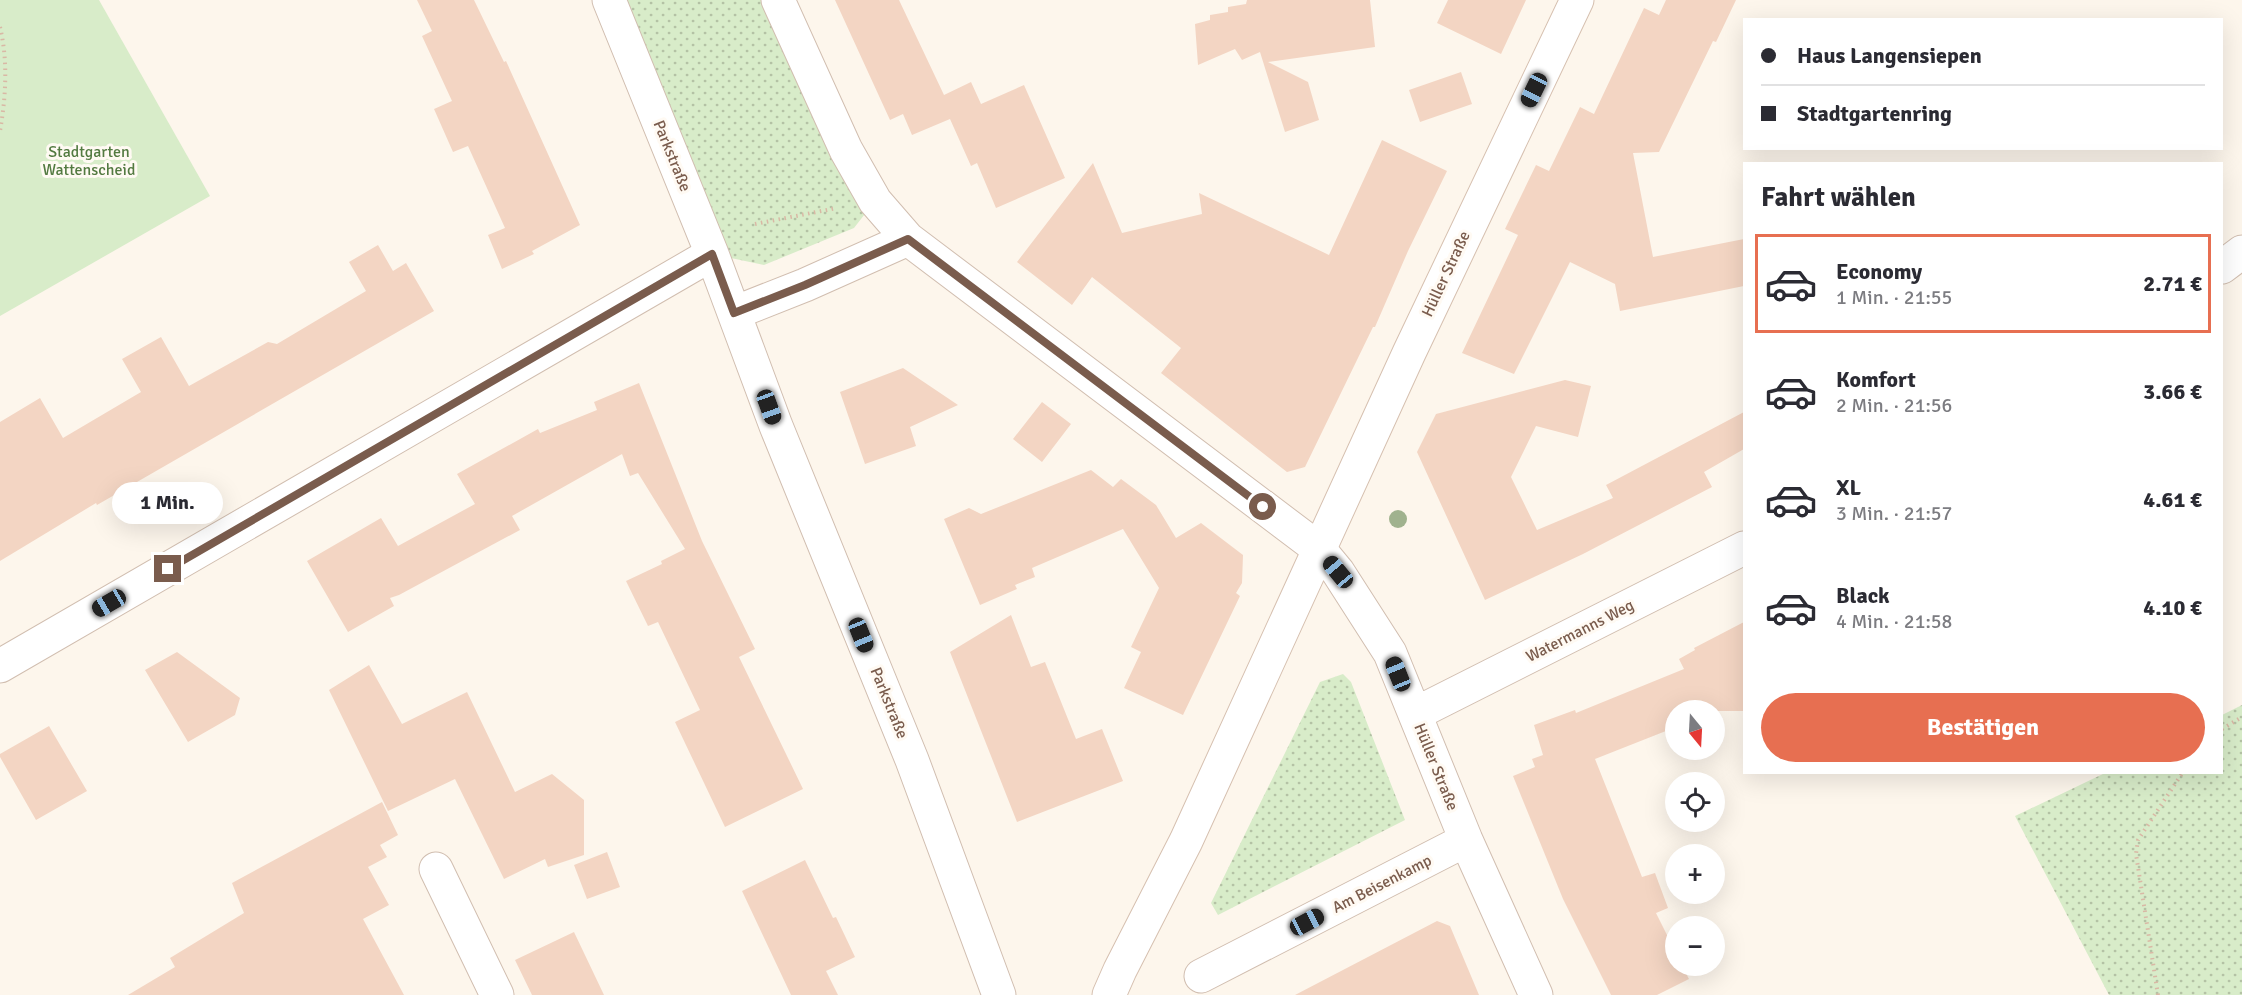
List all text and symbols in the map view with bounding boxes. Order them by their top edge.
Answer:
text: Haus Langensiepen [1797,42,1982,69]
car [1518,70,1550,110]
text: Stadtgartenring [1797,100,1952,127]
street label: Parkstraße [649,117,695,195]
park label: Stadtgarten Wattenscheid [43,142,135,180]
text: Fahrt wählen [1761,181,1916,214]
street label: Hüller Straße [1417,228,1475,320]
icon: car [1764,257,1818,311]
text: Economy [1836,258,1922,285]
text: 2.71 € [2143,270,2202,297]
text: 1 Min. · 21:55 [1836,285,1952,310]
icon: car [1764,365,1818,419]
text: Komfort [1836,366,1916,393]
text: 3.66 € [2143,378,2202,405]
car [754,387,784,427]
text: 2 Min. · 21:56 [1836,393,1952,418]
icon: car [1764,473,1818,527]
text: XL [1836,474,1861,501]
callout: 1 Min. [112,482,224,524]
text: 4.61 € [2143,486,2202,513]
text: 1 Min. [140,490,195,515]
route start [1249,493,1276,520]
text: 3 Min. · 21:57 [1836,501,1952,526]
car [1320,552,1356,592]
route end [154,555,181,582]
icon: car [1764,581,1818,635]
text: Black [1836,582,1890,609]
car [89,586,129,620]
text: 4.10 € [2143,594,2202,621]
street label: Watermanns Weg [1523,595,1637,667]
text: 4 Min. · 21:58 [1836,609,1952,634]
car [846,615,876,655]
car [1383,654,1413,694]
street label: Parkstraße [866,664,912,742]
button: Bestätigen [1761,693,2205,762]
north arrow [1665,700,1725,760]
map controls [1665,700,1725,976]
street label: Hüller Straße [1409,720,1463,814]
button: locate [1665,772,1725,832]
button: + [1665,844,1725,904]
street label: Am Beisenkamp [1329,850,1435,918]
car [1287,906,1327,938]
button: − [1665,916,1725,976]

